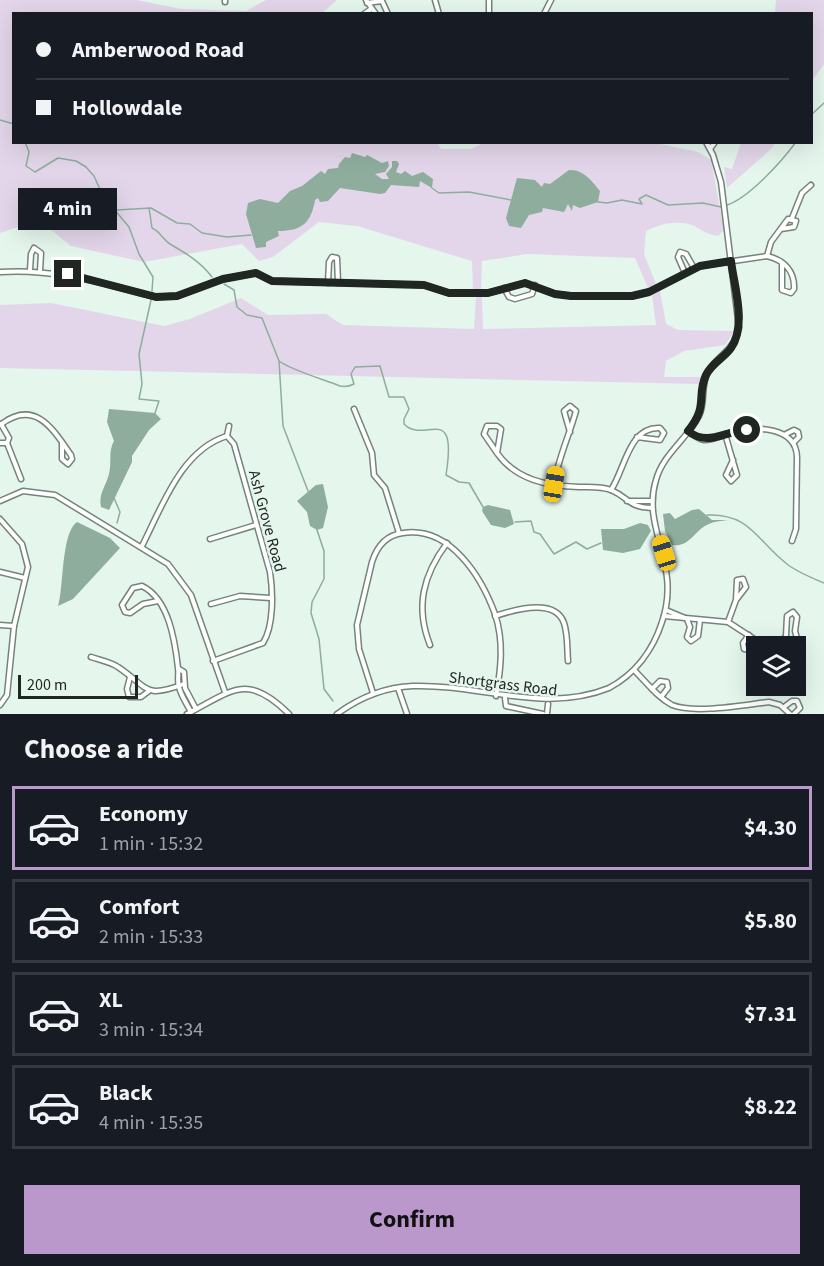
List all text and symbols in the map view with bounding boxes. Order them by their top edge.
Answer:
text: Amberwood Road [72,34,244,66]
text: Hollowdale [72,92,182,124]
callout: 4 min [19,187,118,229]
text: 4 min [43,195,92,223]
route end [54,260,81,287]
route start [733,416,760,443]
car [542,465,566,503]
street label: Ash Grove Road [243,468,291,574]
car [650,533,678,573]
map controls [746,636,806,696]
button: layers [746,636,806,696]
street label: Shortgrass Road [448,666,558,702]
scale bar [18,672,138,700]
text: 200 m [27,674,67,696]
text: Choose a ride [24,730,184,769]
text: Economy [99,798,188,830]
icon: car [27,801,81,855]
text: $4.30 [744,812,797,844]
text: 1 min · 15:32 [99,830,203,858]
text: Comfort [99,891,180,923]
icon: car [27,894,81,948]
text: $5.80 [744,905,797,937]
text: 2 min · 15:33 [99,923,203,951]
text: XL [99,984,123,1016]
icon: car [27,987,81,1041]
text: $7.31 [744,998,797,1030]
text: 3 min · 15:34 [99,1016,203,1044]
text: Black [99,1077,153,1109]
icon: car [27,1080,81,1134]
text: $8.22 [744,1091,797,1123]
text: 4 min · 15:35 [99,1109,203,1137]
button: Confirm [24,1185,800,1254]

